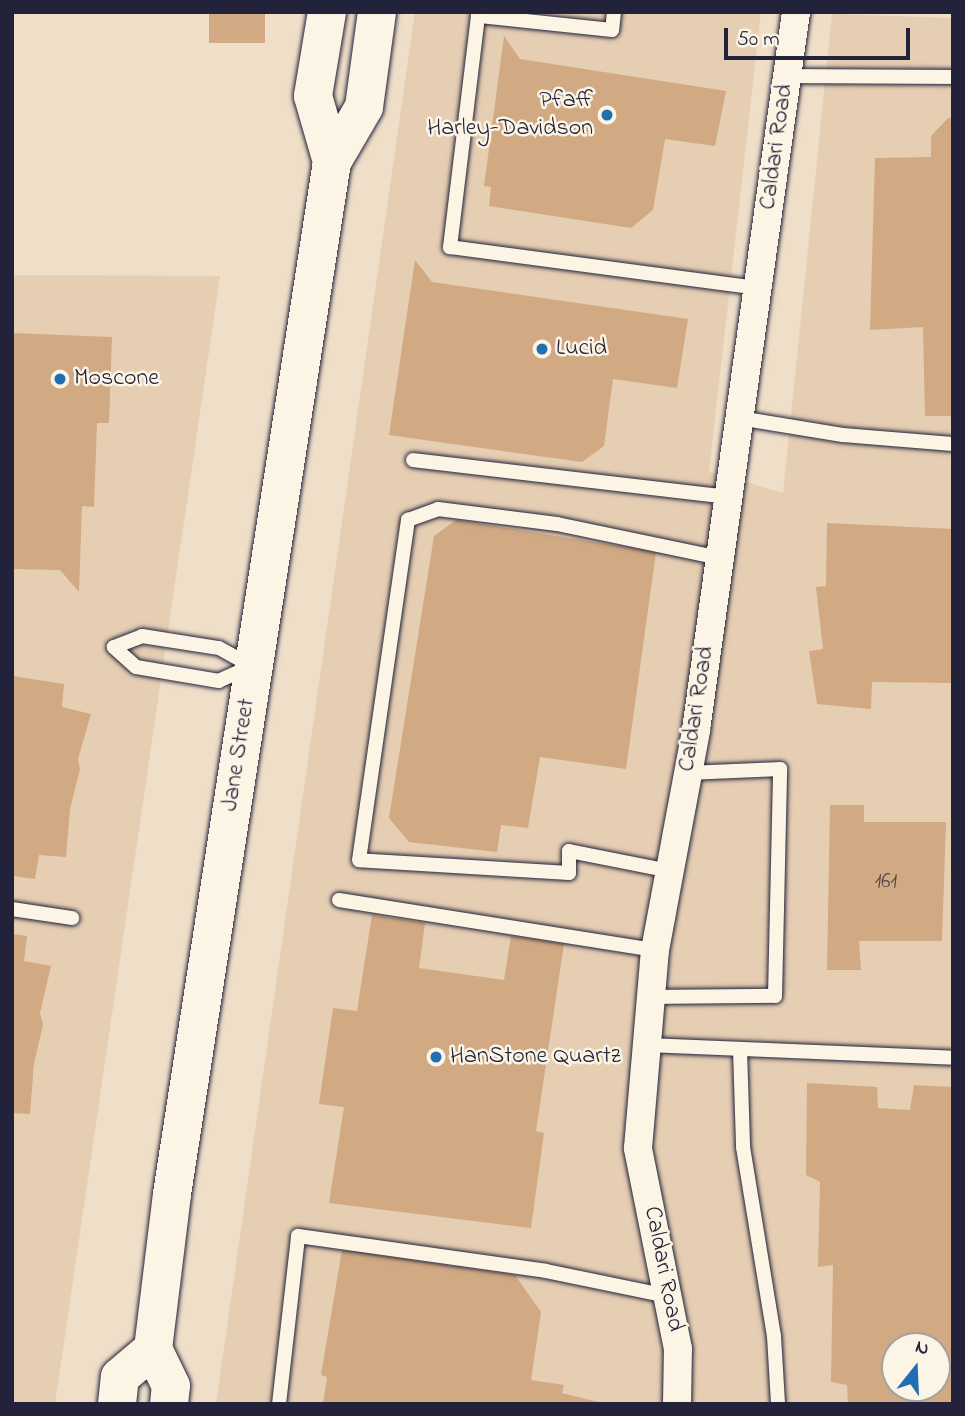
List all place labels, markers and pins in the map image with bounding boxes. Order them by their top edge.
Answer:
place label: Pfaff Harley-Davidson [427,87,593,143]
marker: Pfaff Harley-Davidson [599,107,615,123]
place label: Lucid [556,335,607,363]
marker: Lucid [534,341,550,357]
place label: Moscone [74,365,159,393]
marker: Moscone [52,371,68,387]
place label: HanStone Quartz [450,1043,621,1071]
marker: HanStone Quartz [428,1049,444,1065]

